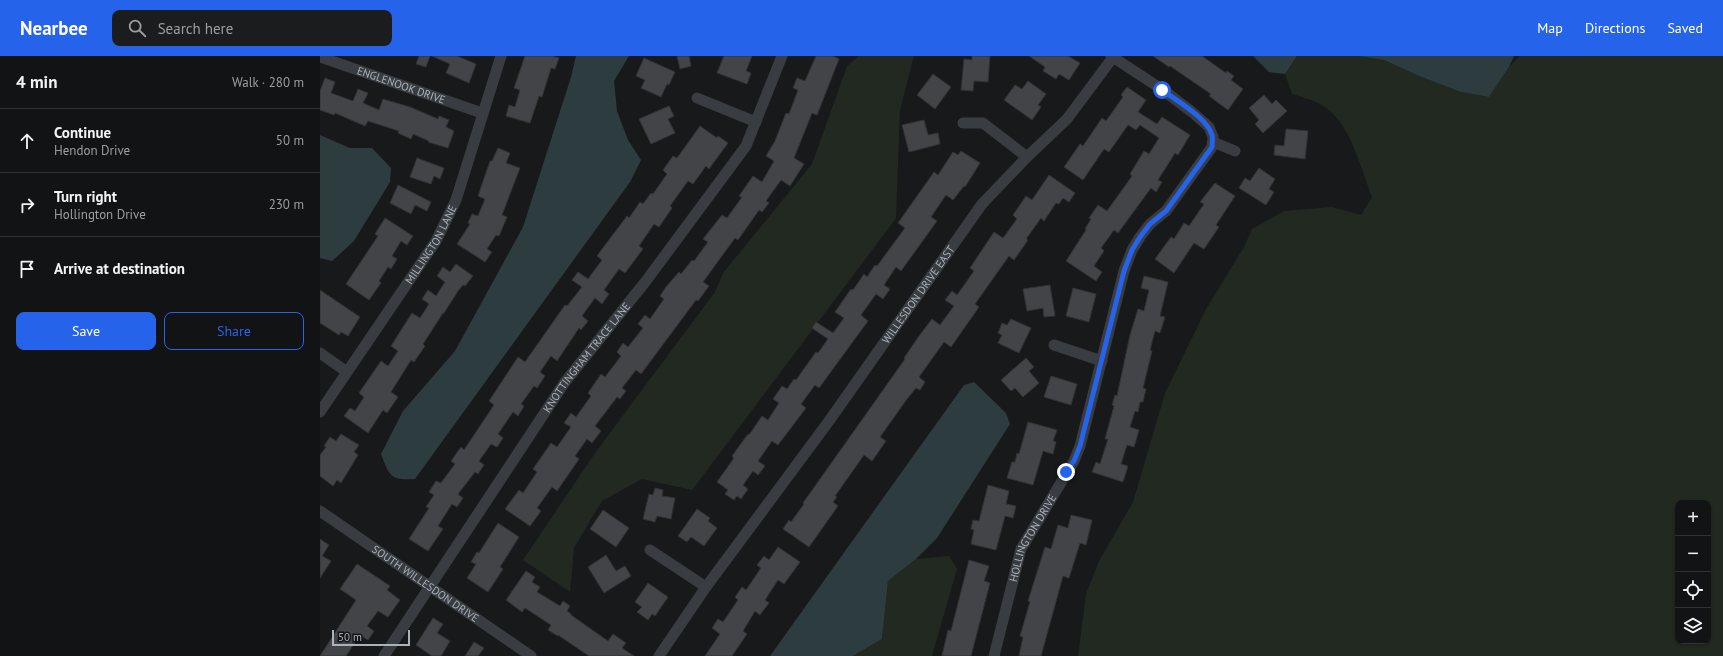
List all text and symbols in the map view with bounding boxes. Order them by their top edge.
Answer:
search box [112,10,392,46]
text: Nearbee [20,16,88,40]
icon: search [126,17,148,39]
text: Search here [158,19,233,38]
text: Map [1537,19,1563,37]
text: Directions [1585,19,1645,37]
text: Saved [1667,19,1703,37]
street label: ENGLENOOK DRIVE [355,63,447,107]
text: 4 min [16,71,57,93]
text: Walk · 280 m [232,74,304,91]
route start [1153,81,1171,99]
text: Continue [54,123,111,142]
icon: ahead [16,130,38,152]
text: 50 m [276,132,304,149]
text: Hendon Drive [54,142,130,159]
text: Turn right [54,187,117,206]
icon: right [16,194,38,216]
text: 230 m [269,196,304,213]
street label: MILLINGTON LANE [402,203,460,287]
text: Hollington Drive [54,206,146,223]
street label: WILLESDON DRIVE EAST [879,243,958,346]
icon: arrive [16,258,38,280]
text: Arrive at destination [54,259,185,278]
street label: KNOTTINGHAM TRACE LANE [540,299,633,415]
button: Save [16,312,156,350]
button: Share [164,312,304,350]
route end [1057,463,1075,481]
street label: HOLLINGTON DRIVE [1006,492,1059,583]
map controls [1675,500,1711,644]
button: + [1675,500,1711,536]
button: − [1675,536,1711,572]
street label: SOUTH WILLESDON DRIVE [369,542,482,625]
button: locate [1675,572,1711,608]
button: layers [1675,608,1711,644]
scale bar [332,628,410,647]
text: 50 m [338,630,362,644]

